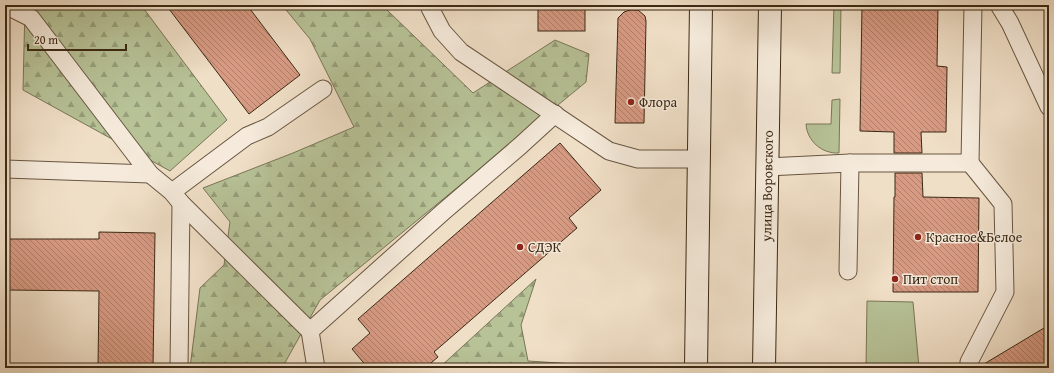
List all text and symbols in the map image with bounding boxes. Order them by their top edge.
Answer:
scale bar [28,26,126,52]
text: 20 m [34,31,58,48]
place label: Флора [639,92,678,112]
marker: Флора [626,97,636,107]
street label: улица Воровского [756,130,778,243]
place label: Красное&Белое [926,227,1023,247]
marker: Красное&Белое [913,232,923,242]
place label: СДЭК [528,237,562,257]
marker: СДЭК [515,242,525,252]
place label: Пит стоп [903,269,958,289]
marker: Пит стоп [890,274,900,284]

